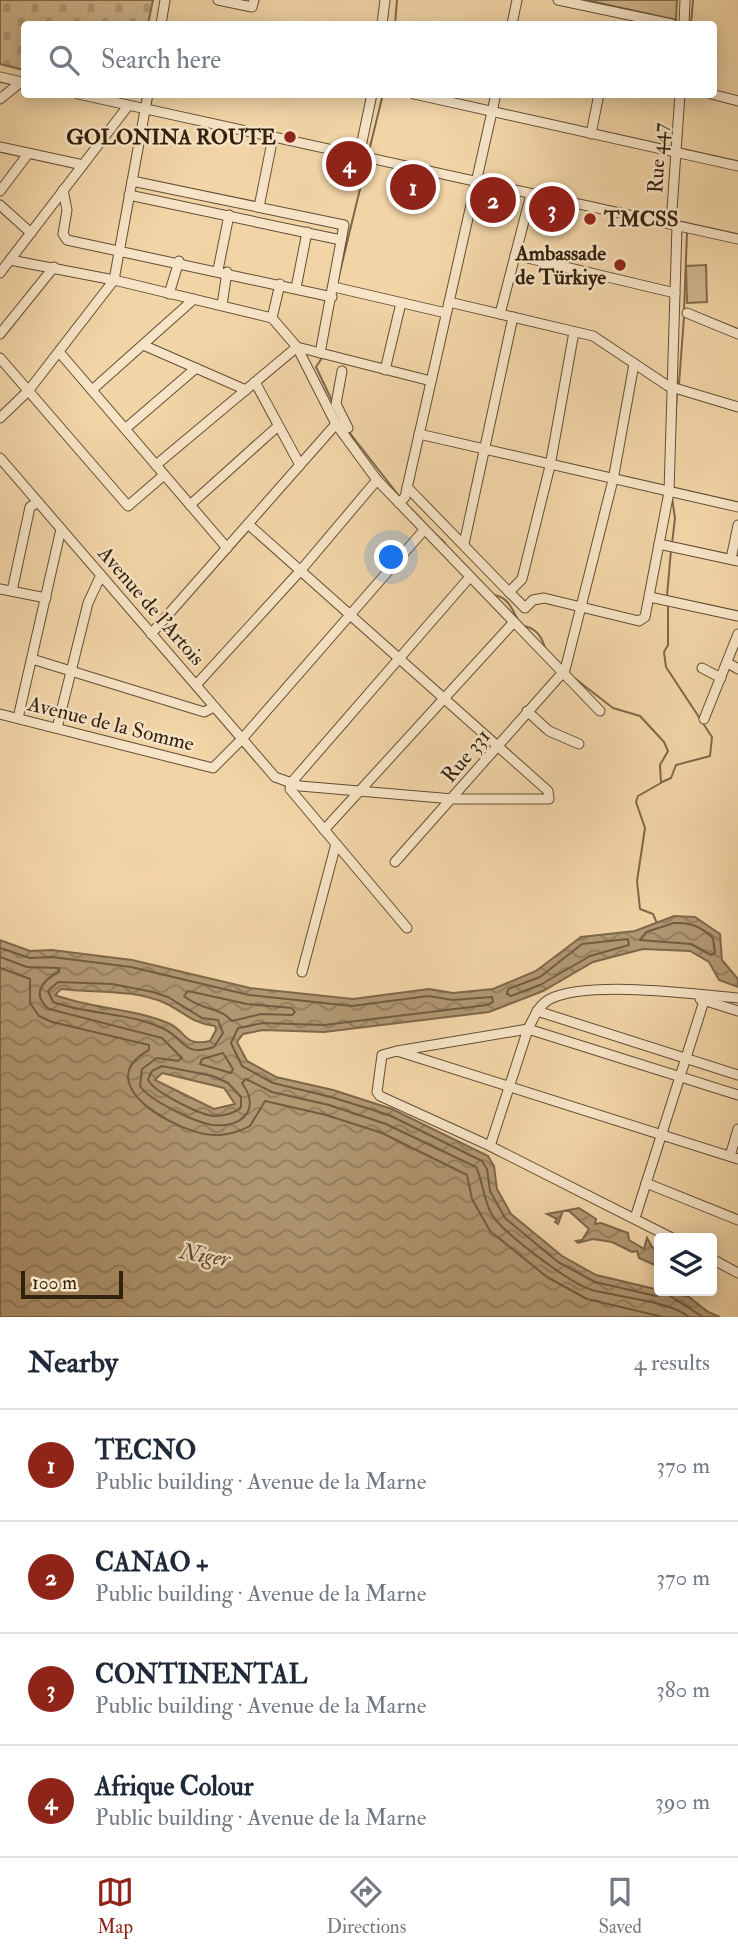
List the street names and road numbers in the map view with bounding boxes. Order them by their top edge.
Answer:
street label: Rue 447 [642,121,674,194]
street label: Avenue de l'Artois [91,540,210,671]
street label: Avenue de la Somme [24,690,197,758]
street label: Rue 331 [436,723,496,789]

